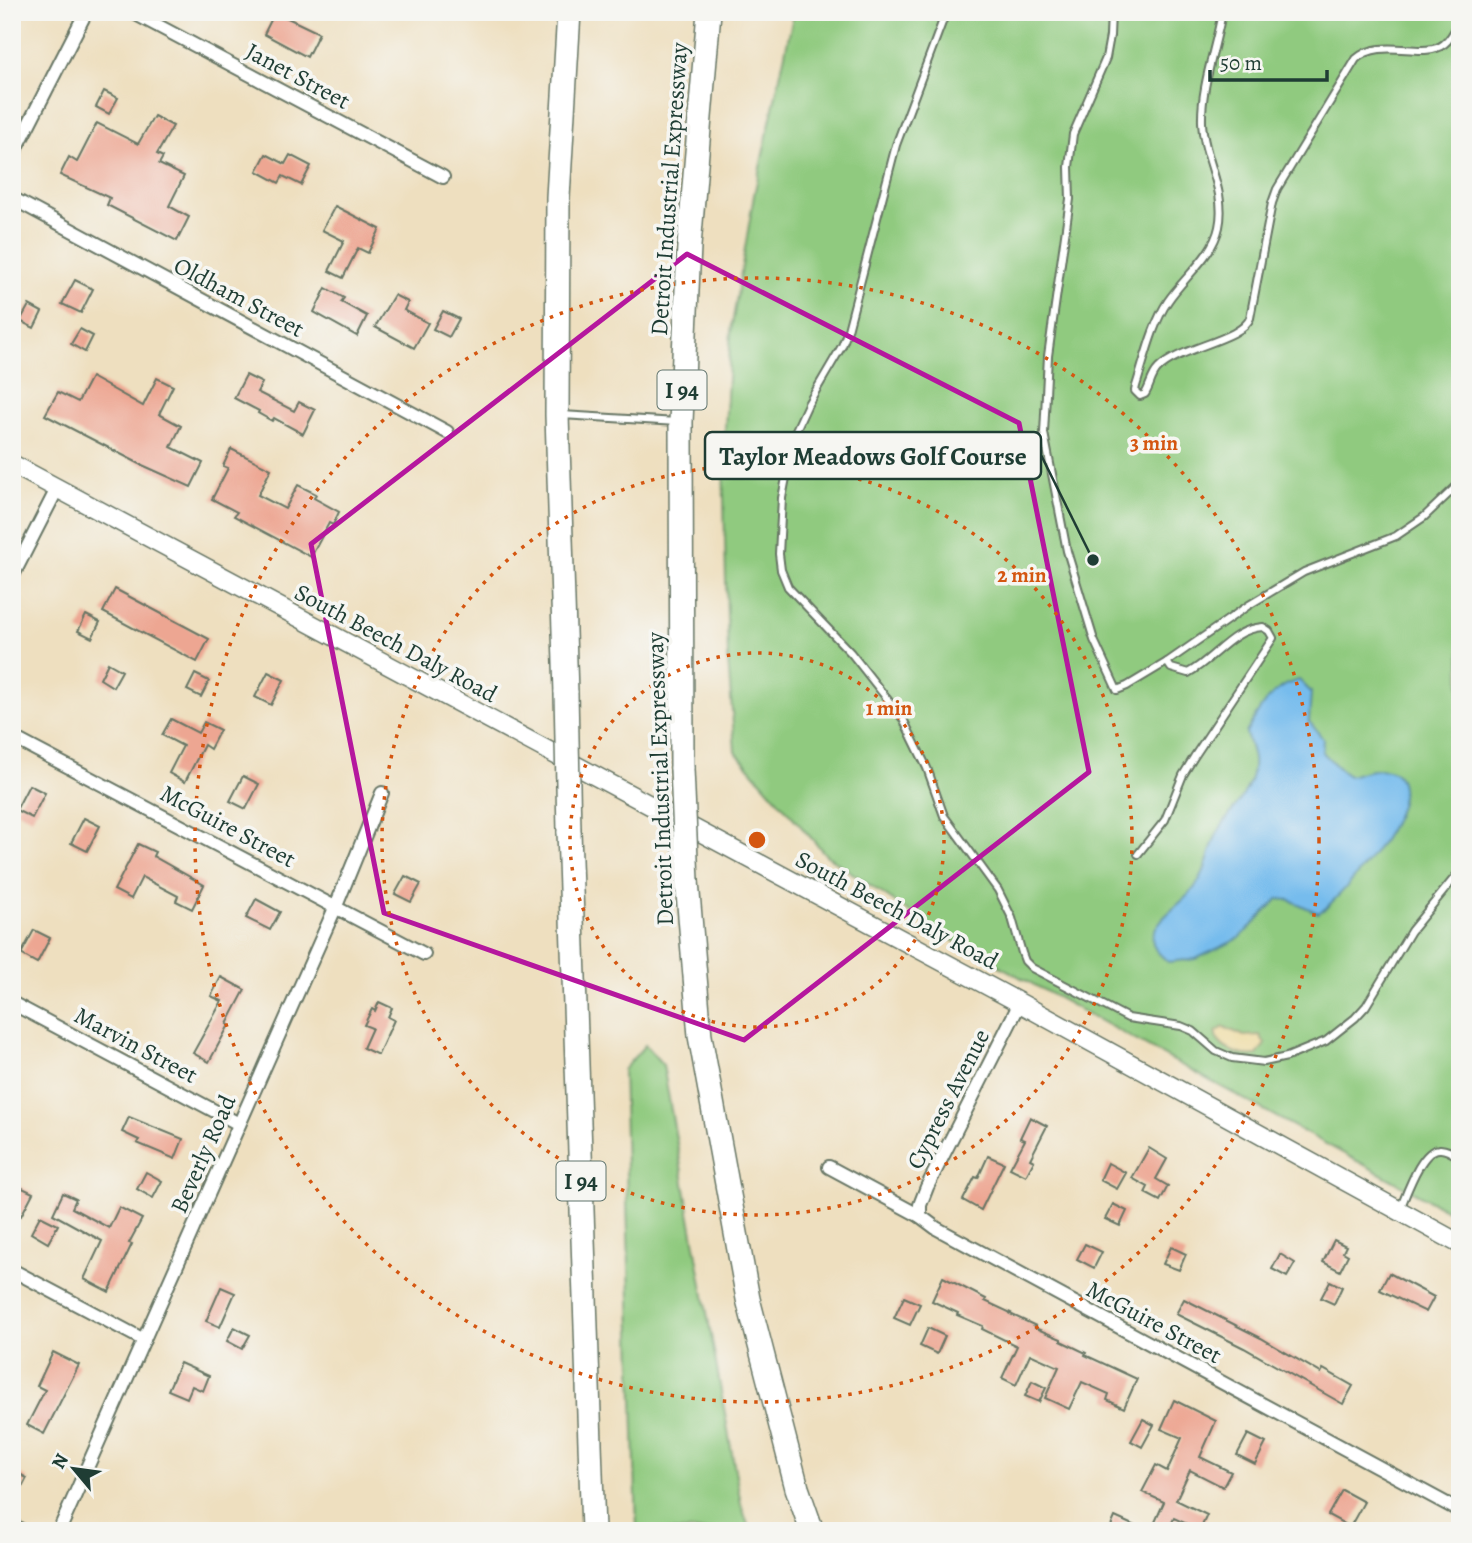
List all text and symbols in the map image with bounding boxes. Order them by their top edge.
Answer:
street label: Janet Street [240,35,356,117]
scale bar [1210,38,1327,82]
street label: Detroit Industrial Expressway [643,41,695,337]
text: 50 m [1220,49,1262,77]
street label: Oldham Street [168,249,310,345]
road number: I 94 [658,370,706,410]
text: 3 min [1130,429,1178,457]
callout: Taylor Meadows Golf Course [705,432,1041,479]
text: Taylor Meadows Golf Course [719,439,1027,474]
text: 2 min [997,561,1047,589]
street label: South Beech Daly Road [289,576,503,710]
street label: Detroit Industrial Expressway [639,631,681,926]
text: 1 min [866,694,913,722]
street label: McGuire Street [155,777,301,875]
centre of rings [745,828,769,852]
street label: South Beech Daly Road [790,843,1004,977]
street label: Marvin Street [69,999,203,1091]
street label: Cypress Avenue [899,1023,997,1175]
street label: Beverly Road [163,1090,243,1218]
road number: I 94 [556,1162,606,1200]
street label: McGuire Street [1081,1273,1227,1371]
north arrow [38,1434,108,1504]
text: N [45,1449,75,1474]

